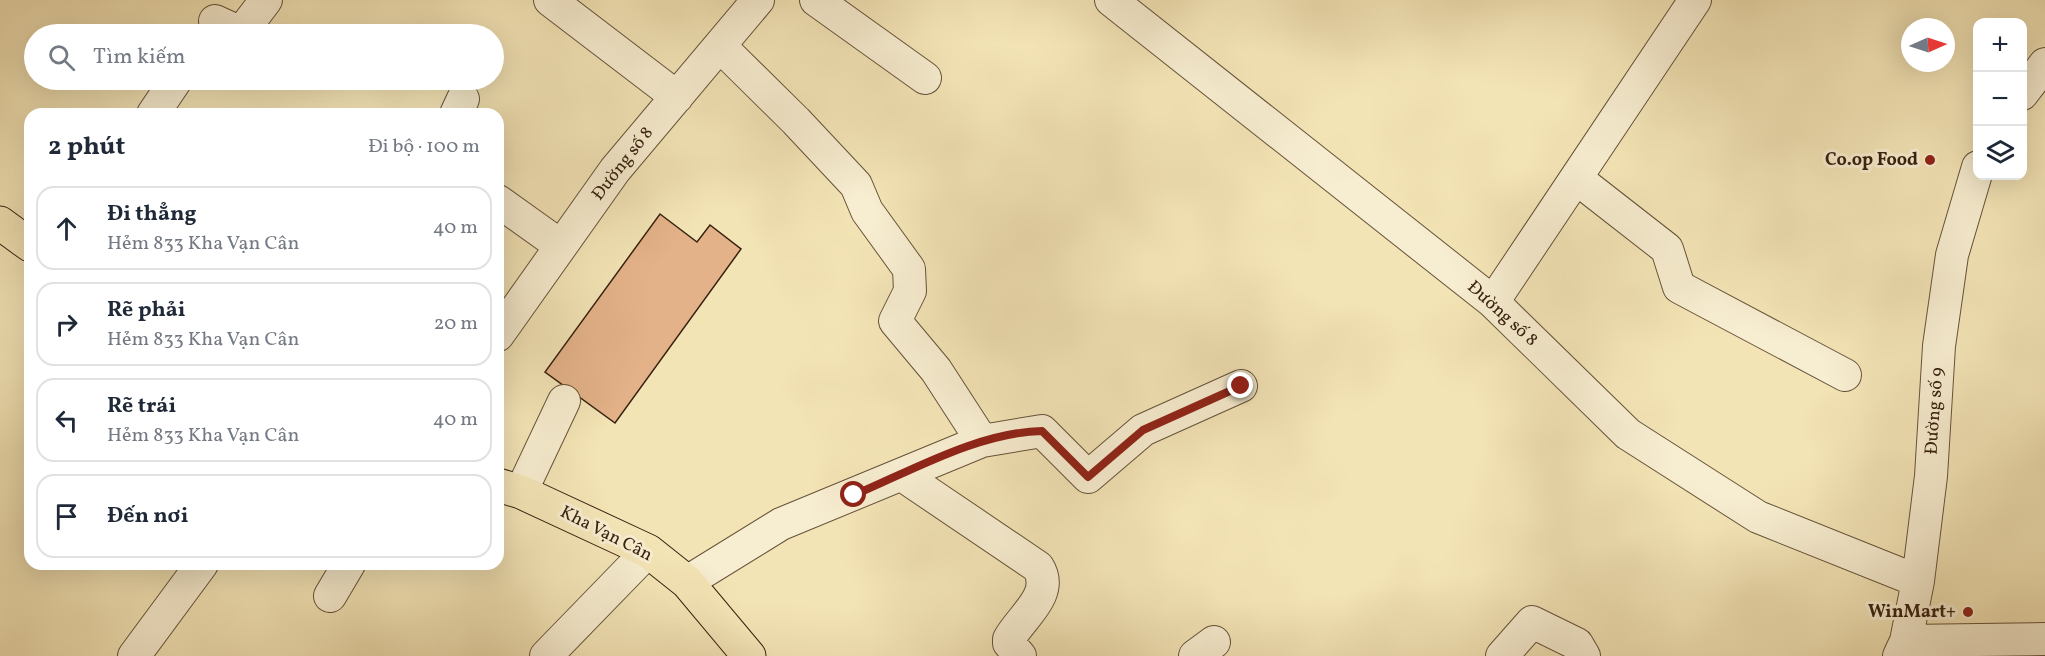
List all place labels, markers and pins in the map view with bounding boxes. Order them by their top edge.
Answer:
place label: Co.op Food [1825,148,1918,173]
marker: Co.op Food [1923,153,1937,167]
place label: WinMart+ [1868,600,1956,625]
marker: WinMart+ [1961,605,1975,619]

